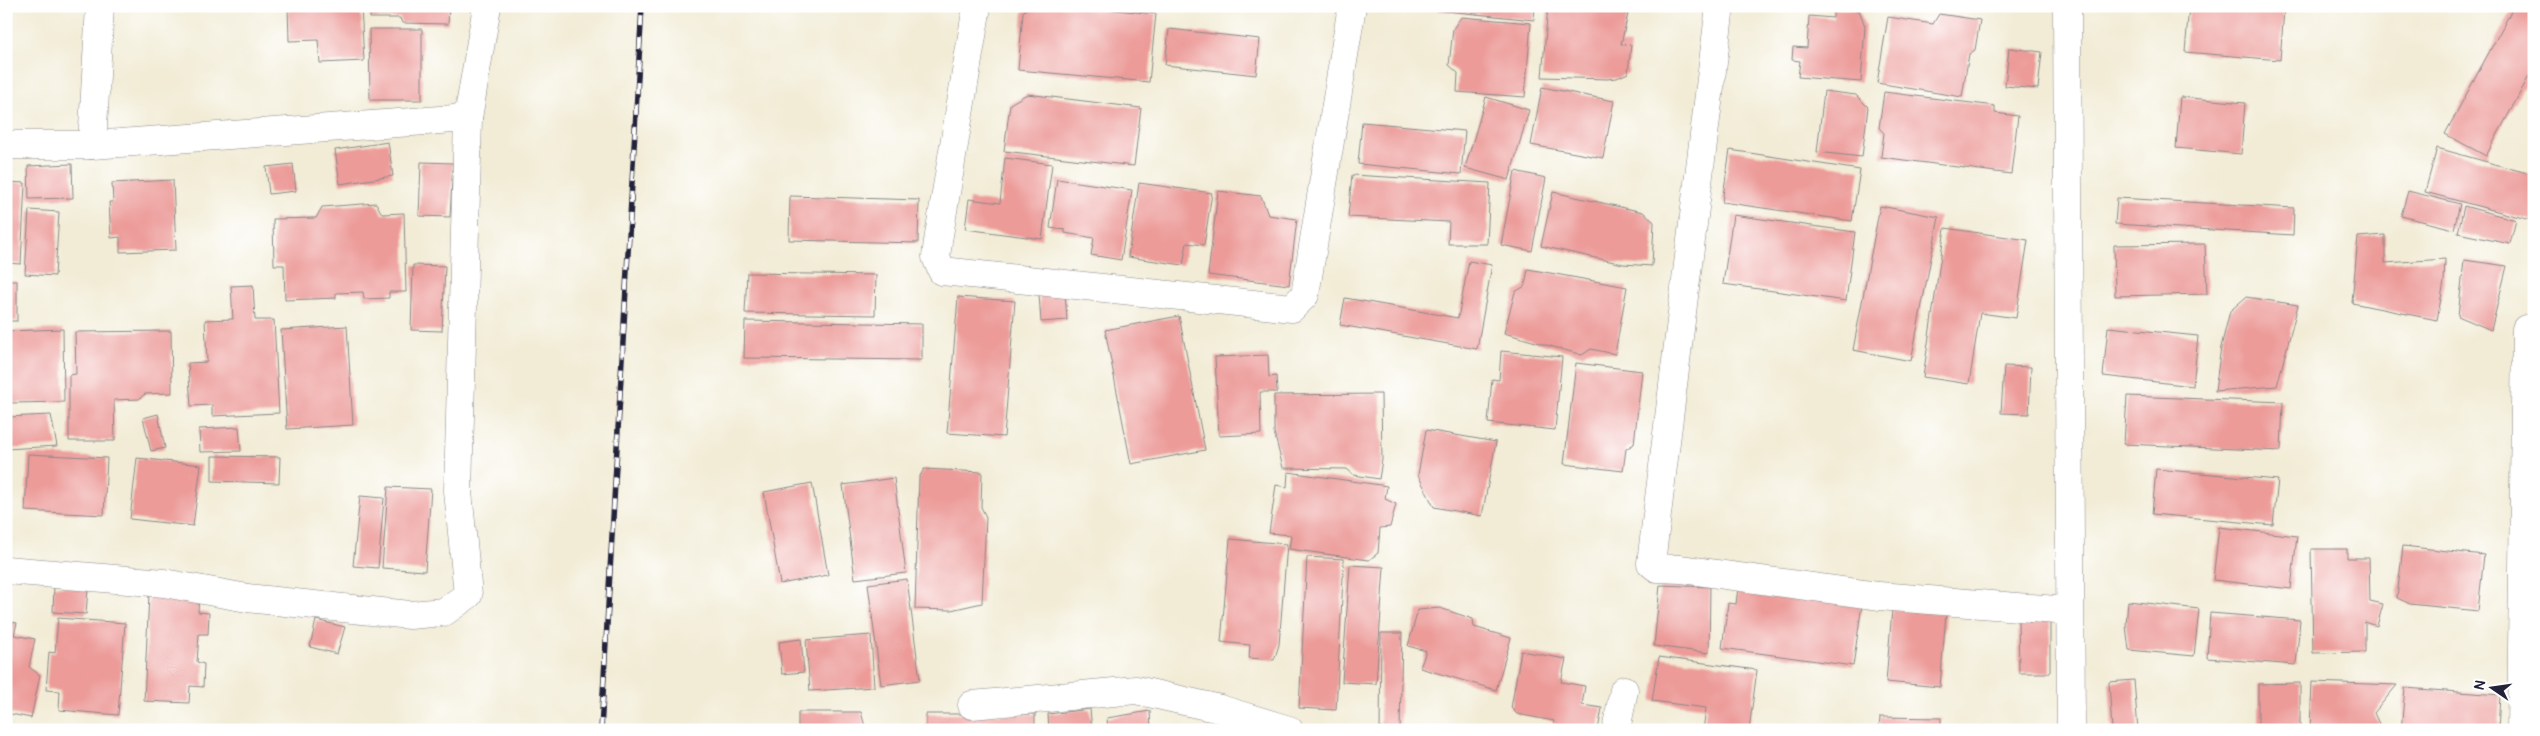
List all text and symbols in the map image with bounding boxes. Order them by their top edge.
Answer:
north arrow [2468,664,2518,714]
text: N [2470,679,2489,692]

